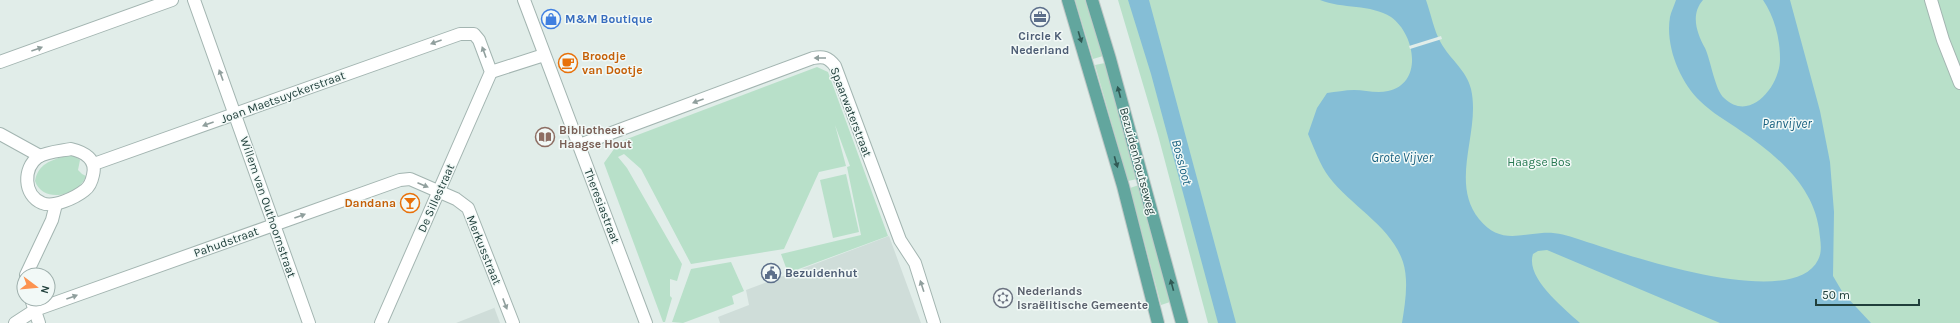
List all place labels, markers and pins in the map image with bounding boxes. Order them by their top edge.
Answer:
office icon: Circle K Nederland [1029,6,1051,28]
shop icon: M&M Boutique [540,8,562,30]
place label: M&M Boutique [565,12,653,26]
place label: Circle K Nederland [1011,29,1069,57]
place label: Broodje van Dootje [582,49,643,77]
cafe icon: Broodje van Dootje [557,52,579,74]
place label: Bibliotheek Haagse Hout [559,123,632,151]
library icon: Bibliotheek Haagse Hout [534,126,556,148]
bar icon: Dandana [399,192,421,214]
place label: Dandana [344,196,396,210]
public building icon: Bezuidenhut [760,262,782,284]
place label: Bezuidenhut [785,266,858,280]
place label: Nederlands Israëlitische Gemeente [1017,284,1148,312]
synagogue icon: Nederlands Israëlitische Gemeente [992,287,1014,309]

